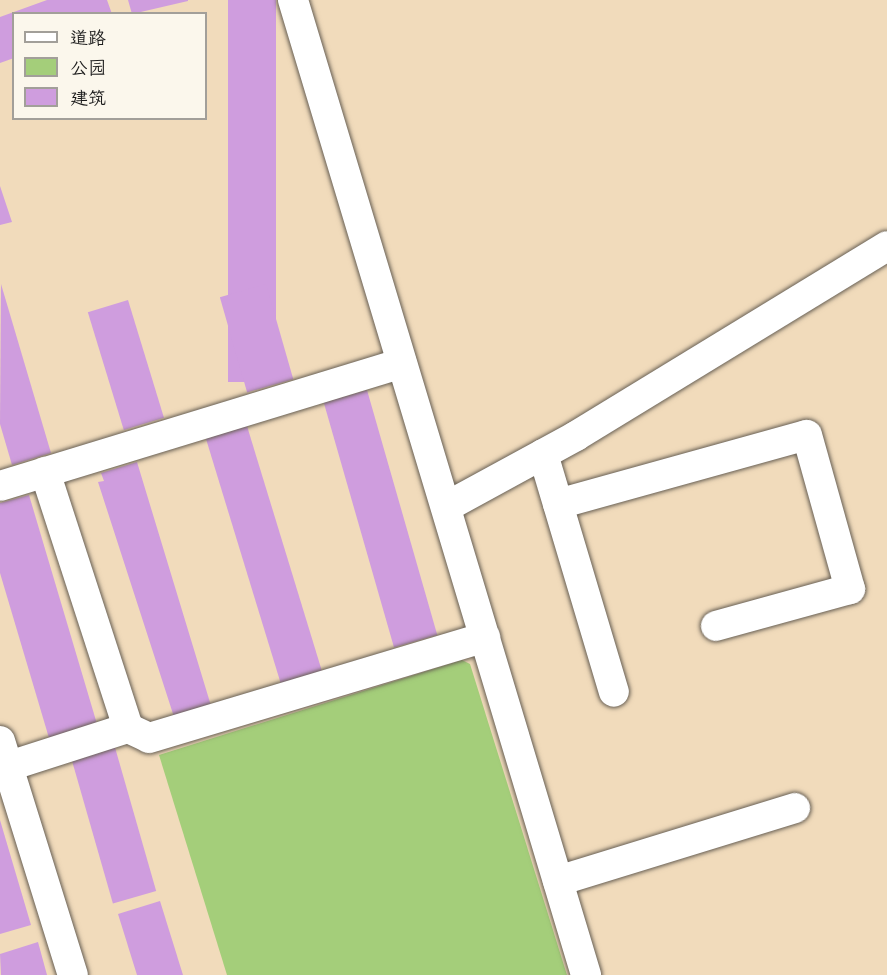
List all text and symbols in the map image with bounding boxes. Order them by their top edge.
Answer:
legend [12,12,207,120]
text: 道路 [70,27,106,50]
text: 公园 [70,57,106,80]
text: 建筑 [70,87,106,110]

